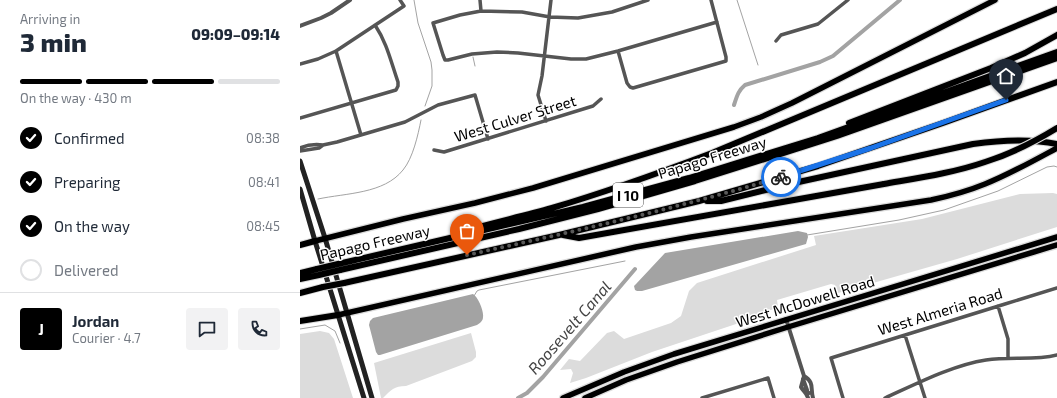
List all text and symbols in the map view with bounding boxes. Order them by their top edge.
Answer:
text: Arriving in [20,11,80,27]
text: 09:09–09:14 [191,25,280,43]
text: 3 min [20,26,87,57]
pin [989,59,1023,100]
icon: home [995,65,1017,87]
text: On the way · 430 m [20,90,132,106]
street label: West Culver Street [452,91,578,145]
icon: check [20,127,42,149]
text: Confirmed [54,129,125,147]
text: 08:38 [246,130,280,146]
street label: Papago Freeway [656,132,768,182]
courier [761,157,801,197]
icon: bike [770,166,792,188]
icon: check [20,171,42,193]
text: Preparing [54,173,120,191]
text: 08:41 [248,174,280,190]
road number: I 10 [613,183,643,207]
pin [450,214,484,255]
icon: check [20,215,42,237]
text: On the way [54,217,130,235]
text: 08:45 [246,218,280,234]
icon: bag [456,220,478,242]
street label: Papago Freeway [318,221,432,263]
text: Delivered [54,261,119,279]
street label: West McDowell Road [733,271,877,331]
water label: Roosevelt Canal [523,277,615,377]
street label: West Almeria Road [876,284,1004,338]
button: chat [186,308,228,350]
button: phone [238,308,280,350]
text: Jordan [72,312,119,330]
text: J [38,320,44,338]
text: Courier · 4.7 [72,330,141,346]

